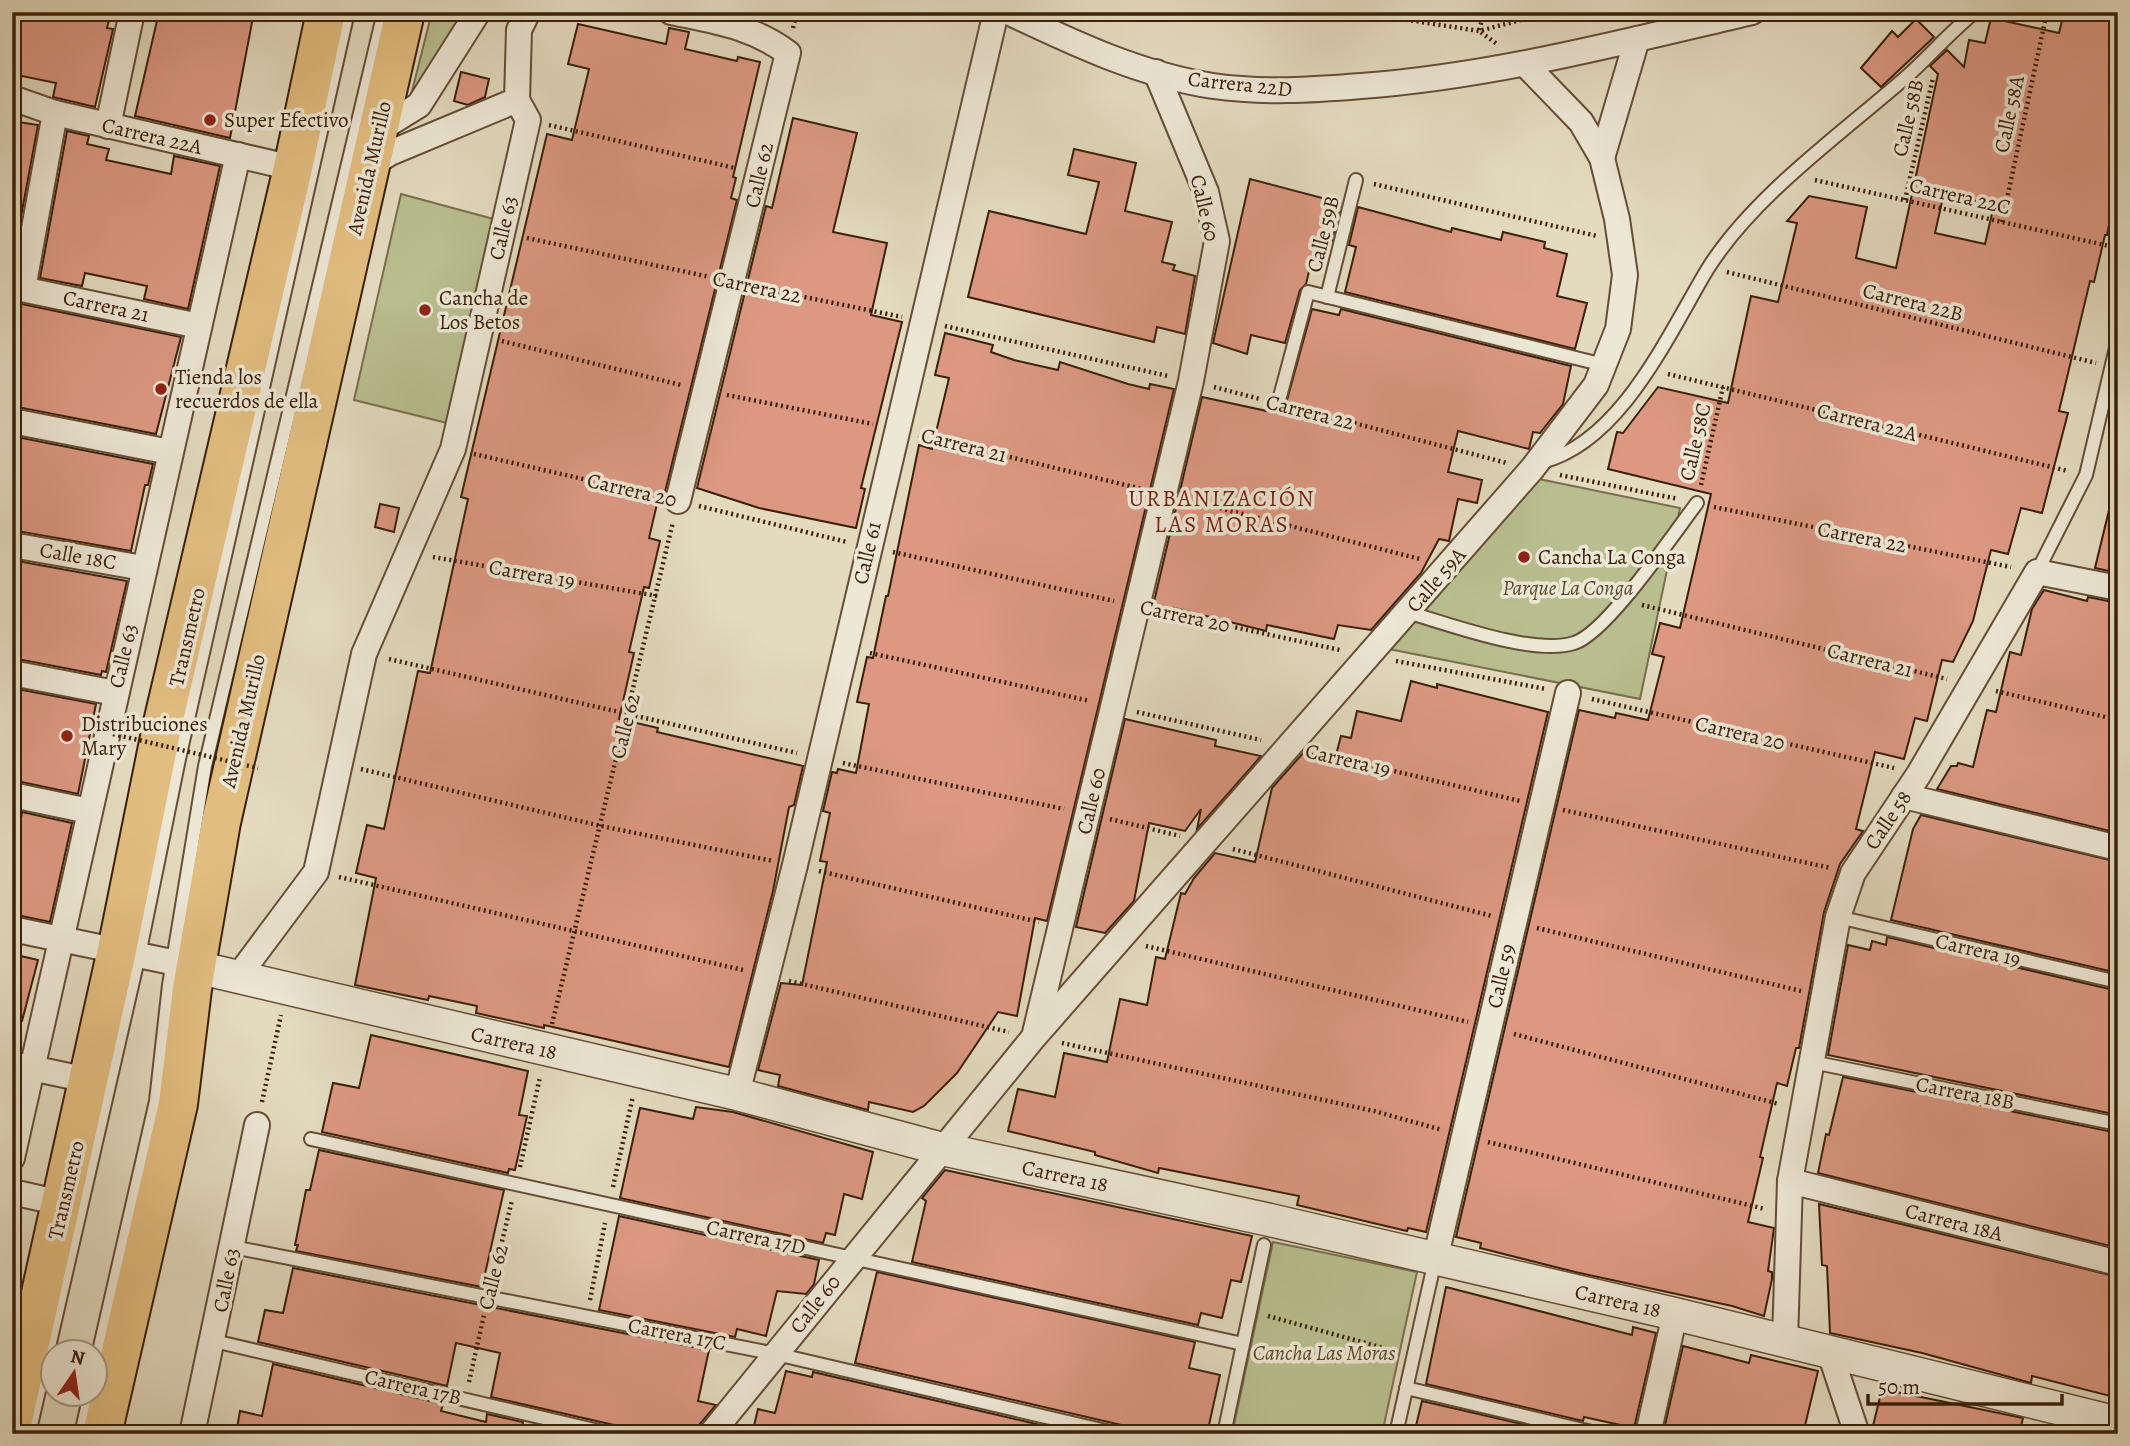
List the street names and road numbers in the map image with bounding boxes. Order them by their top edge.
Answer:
street label: Carrera 22D [1186,65,1294,103]
street label: Calle 58A [1987,72,2031,155]
street label: Calle 58B [1886,77,1930,159]
street label: Avenida Murillo [340,98,398,239]
street label: Carrera 22A [99,111,206,161]
street label: Calle 62 [738,139,780,211]
street label: Carrera 22C [1907,171,2013,221]
street label: Calle 60 [1184,172,1226,244]
street label: Calle 63 [482,193,524,263]
street label: Calle 59B [1300,193,1346,275]
street label: Carrera 22 [710,264,804,310]
street label: Carrera 22B [1860,276,1966,328]
street label: Carrera 21 [60,283,152,329]
street label: Carrera 22 [1263,388,1357,436]
street label: Carrera 22A [1814,396,1921,448]
street label: Calle 58C [1672,400,1718,484]
street label: Carrera 21 [918,421,1010,469]
street label: Carrera 20 [584,466,680,514]
street label: Carrera 22 [1815,515,1909,559]
street label: Calle 61 [846,519,888,587]
street label: Calle 18C [38,536,118,576]
street label: Calle 59A [1400,541,1472,618]
street label: Carrera 19 [487,553,577,595]
street label: Transmetro [162,585,212,689]
street label: Carrera 20 [1137,593,1233,639]
street label: Calle 63 [102,621,144,691]
street label: Carrera 21 [1824,636,1916,684]
street label: Avenida Murillo [214,651,272,792]
street label: Calle 62 [603,690,647,762]
street label: Carrera 20 [1692,709,1788,757]
street label: Carrera 19 [1303,737,1393,783]
street label: Calle 60 [1070,765,1112,837]
street label: Calle 58 [1858,785,1918,855]
street label: Carrera 19 [1933,927,2023,973]
street label: Calle 59 [1480,941,1522,1011]
street label: Carrera 18 [468,1020,560,1066]
street label: Carrera 18B [1913,1070,2017,1116]
street label: Transmetro [41,1138,91,1242]
street label: Carrera 18 [1019,1153,1111,1199]
street label: Carrera 18A [1902,1196,2006,1248]
street label: Carrera 17D [704,1213,808,1261]
street label: Calle 62 [471,1241,515,1313]
street label: Calle 63 [206,1245,246,1315]
street label: Calle 60 [783,1269,847,1339]
street label: Carrera 18 [1572,1278,1664,1324]
street label: Carrera 17C [626,1311,728,1357]
street label: Carrera 17B [362,1362,464,1412]

